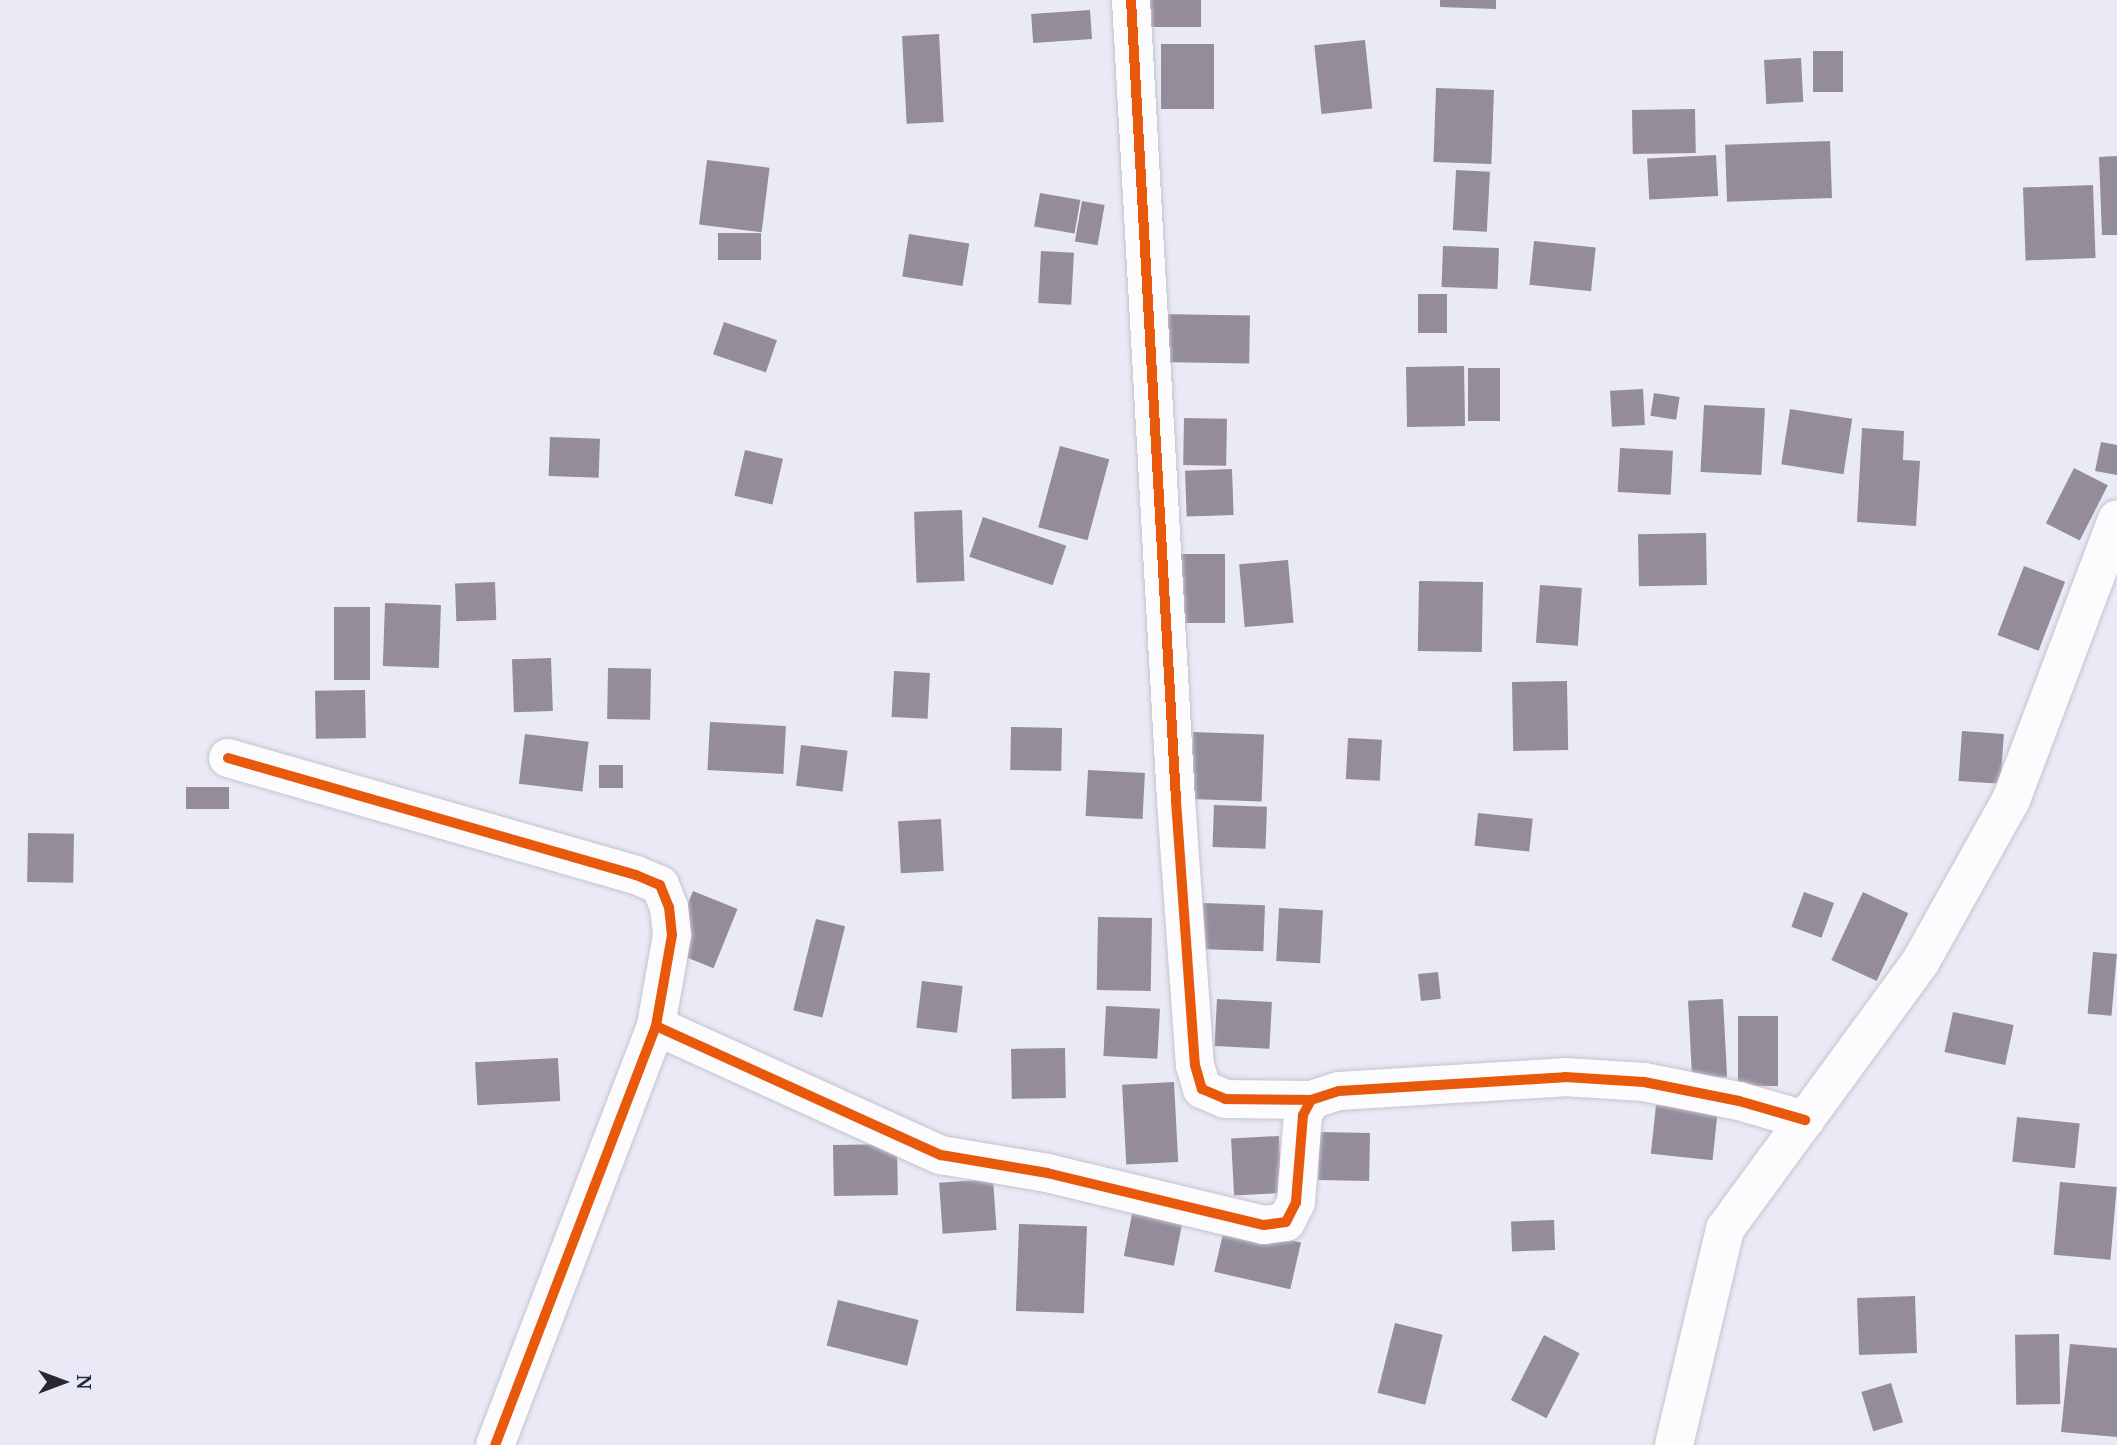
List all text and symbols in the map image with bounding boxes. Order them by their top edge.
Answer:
north arrow [28,1347,98,1417]
text: N [71,1375,97,1389]

